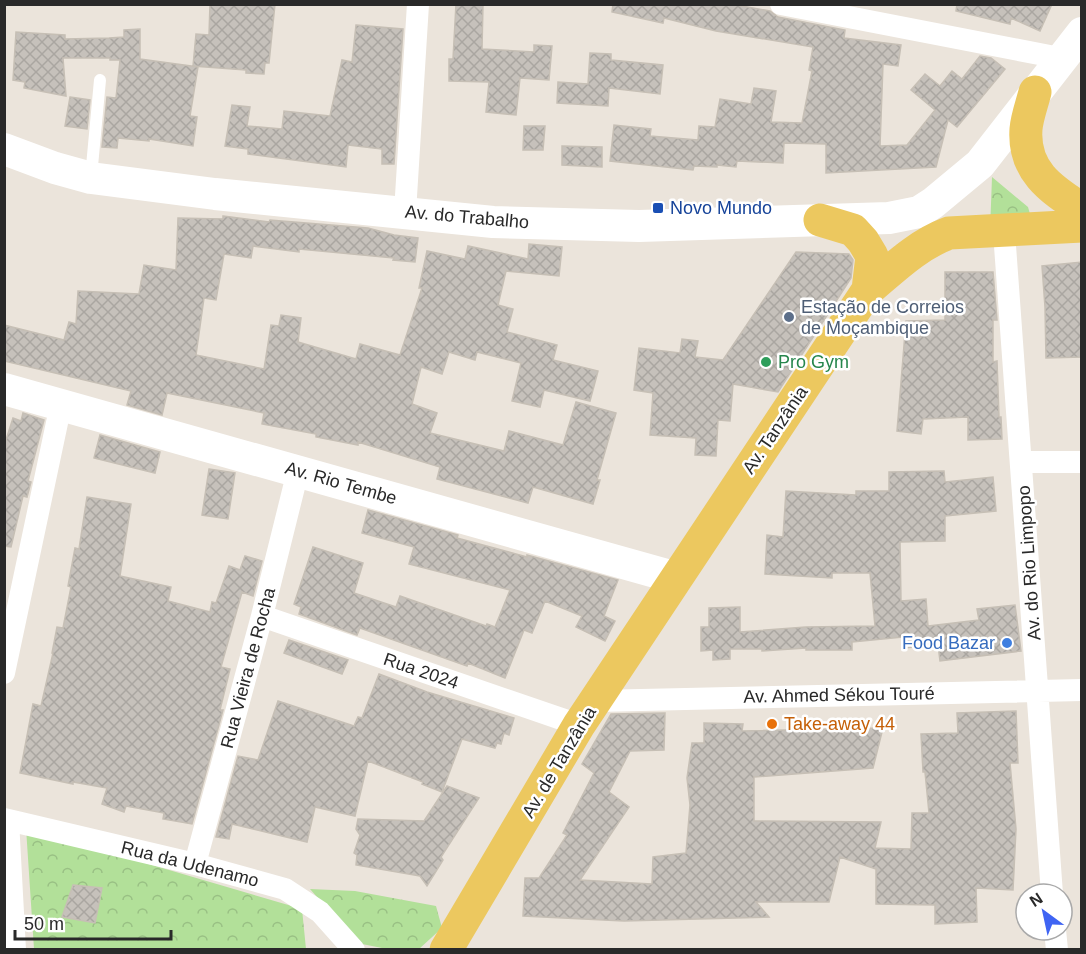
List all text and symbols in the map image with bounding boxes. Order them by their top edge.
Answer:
place label: Novo Mundo [670,198,772,218]
marker: Novo Mundo [651,201,665,215]
street label: Av. do Trabalho [404,202,530,232]
place label: Estação de Correios de Moçambique [801,297,964,338]
marker: Estação de Correios de Moçambique [782,310,796,324]
place label: Pro Gym [778,352,849,372]
marker: Pro Gym [759,355,773,369]
street label: Av. Tanzânia [738,382,812,477]
street label: Av. Rio Tembe [283,458,399,508]
street label: Av. do Rio Limpopo [1014,485,1044,641]
street label: Rua Vieira de Rocha [217,584,279,751]
place label: Food Bazar [902,633,995,653]
marker: Food Bazar [1000,636,1014,650]
street label: Rua 2024 [381,649,461,693]
street label: Av. Ahmed Sékou Touré [743,683,935,707]
street label: Av. de Tanzânia [518,702,601,821]
place label: Take-away 44 [784,714,895,734]
marker: Take-away 44 [765,717,779,731]
street label: Rua da Udenamo [119,837,261,891]
north arrow [1014,882,1074,942]
text: N [1027,890,1046,910]
scale bar [15,903,171,941]
text: 50 m [24,914,64,934]

